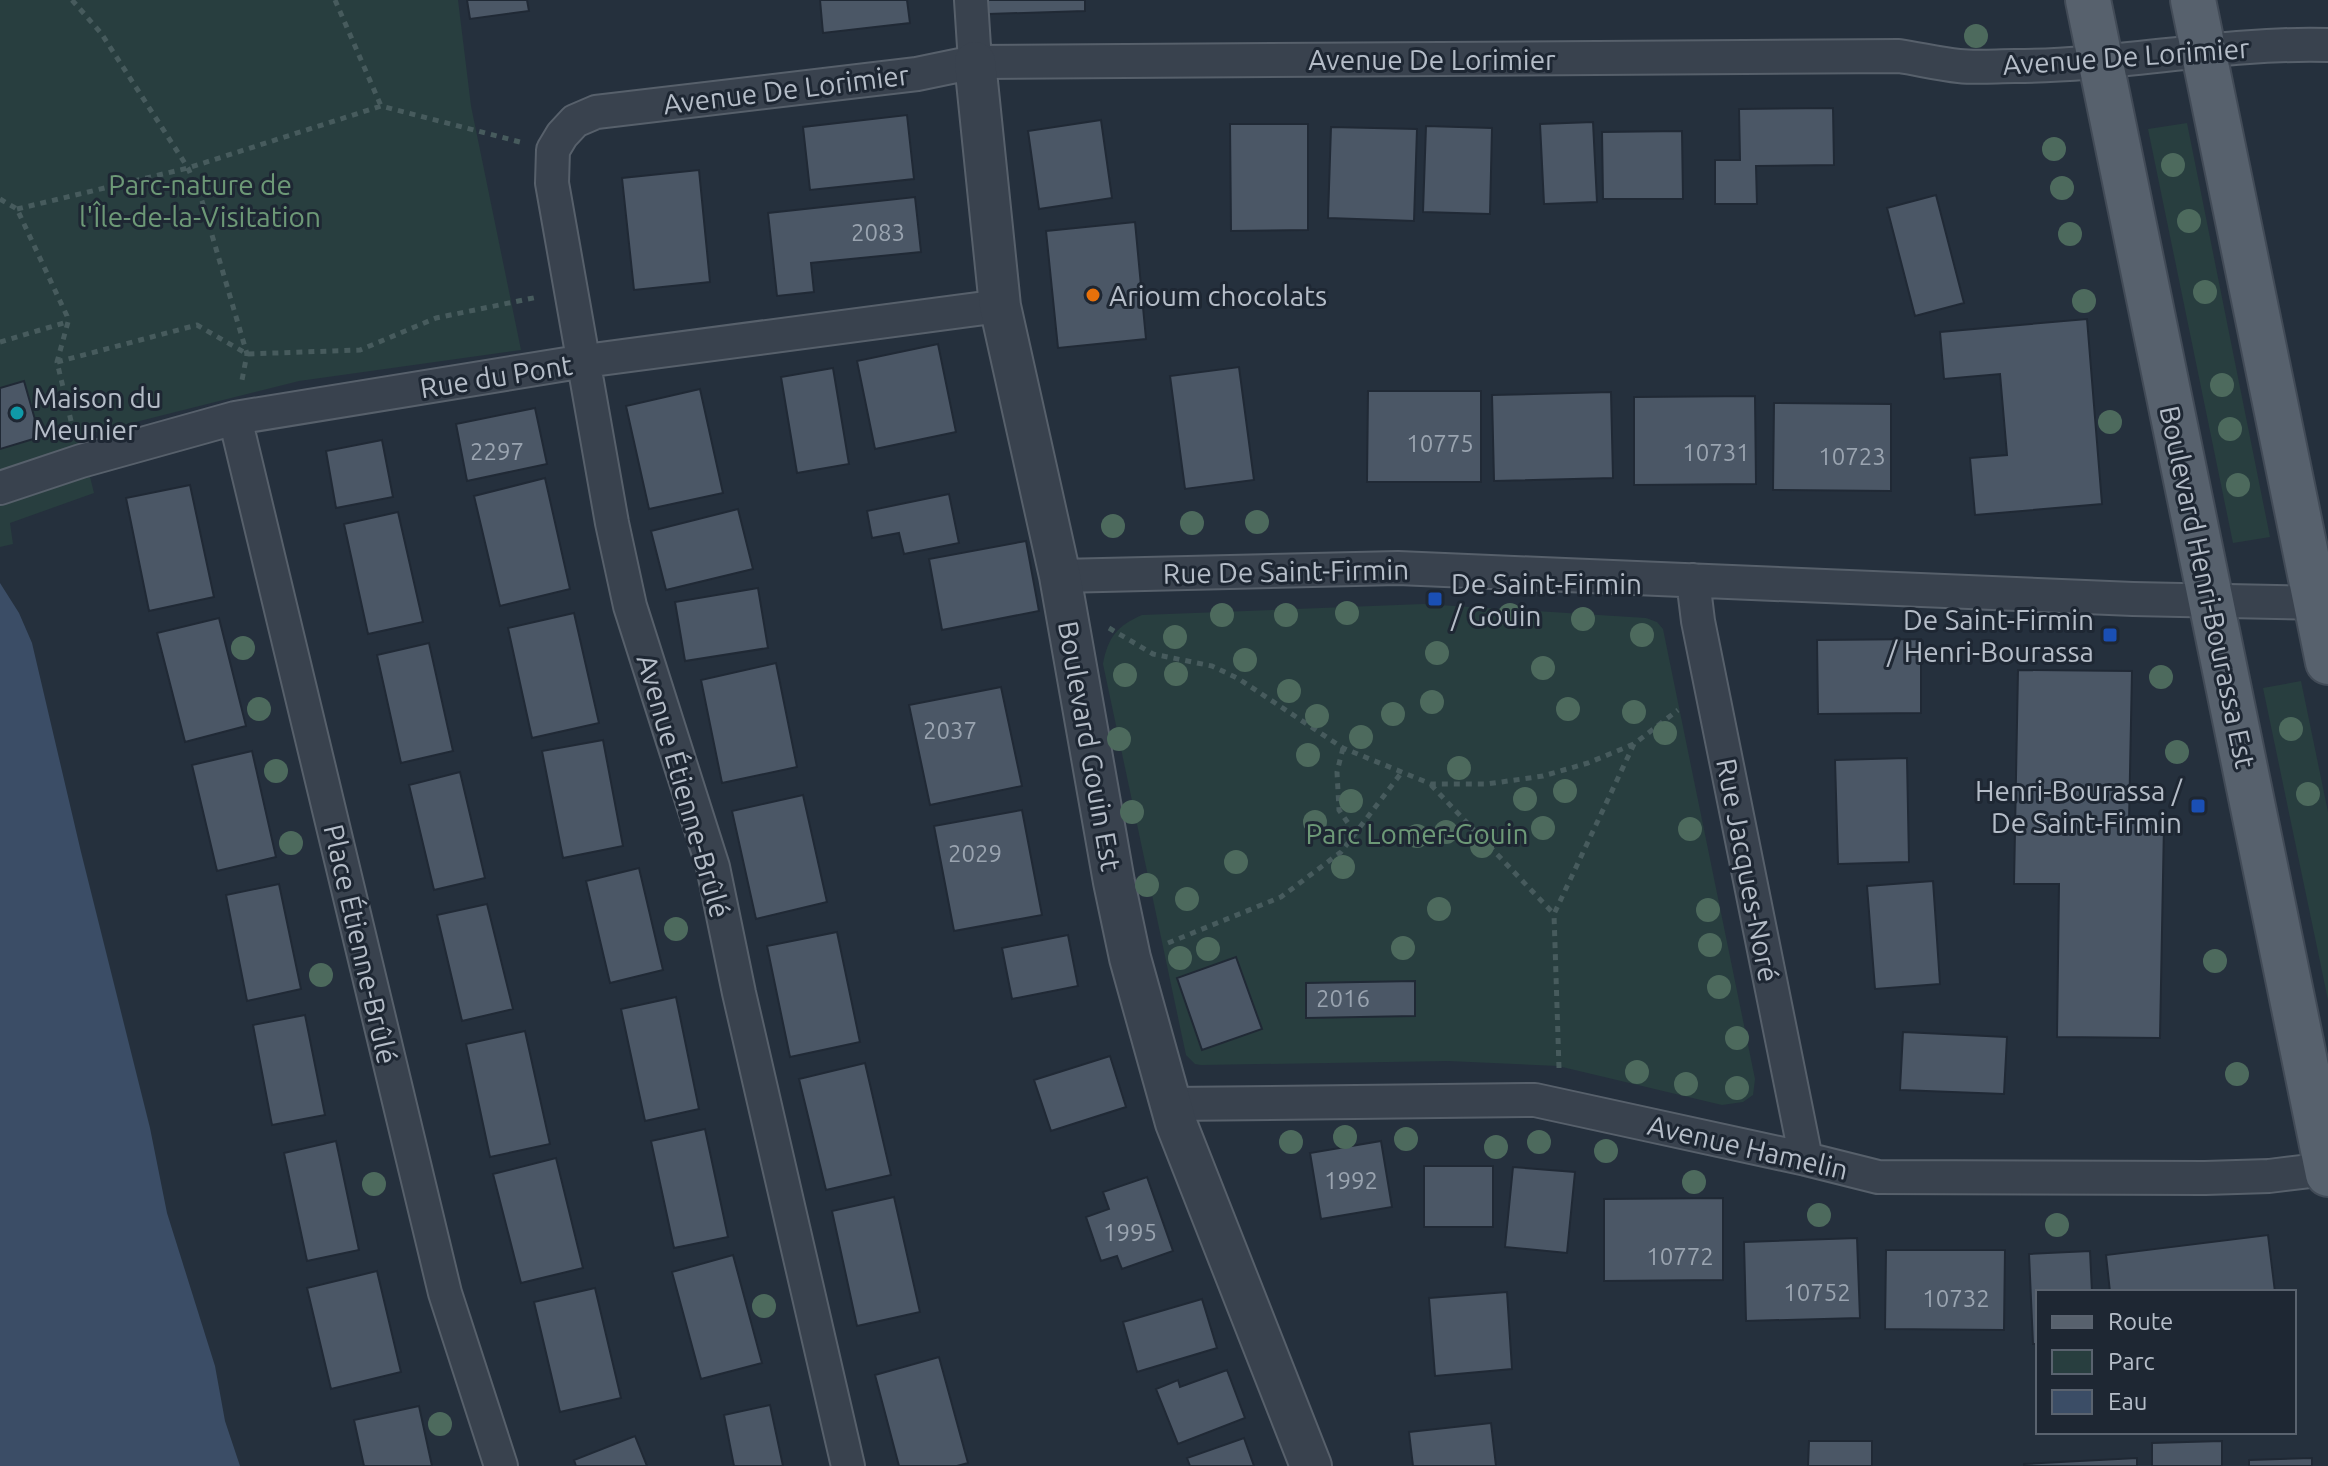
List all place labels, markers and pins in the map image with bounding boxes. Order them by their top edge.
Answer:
place label: Arioum chocolats [1109,280,1327,311]
marker: Arioum chocolats [1084,286,1102,304]
place label: Maison du Meunier [33,382,162,445]
marker: Maison du Meunier [8,404,26,422]
place label: De Saint-Firmin / Gouin [1450,568,1642,631]
marker: De Saint-Firmin / Gouin [1426,590,1444,608]
place label: De Saint-Firmin / Henri-Bourassa [1886,604,2094,667]
marker: De Saint-Firmin / Henri-Bourassa [2101,626,2119,644]
place label: Henri-Bourassa / De Saint-Firmin [1975,775,2183,838]
marker: Henri-Bourassa / De Saint-Firmin [2189,797,2207,815]

